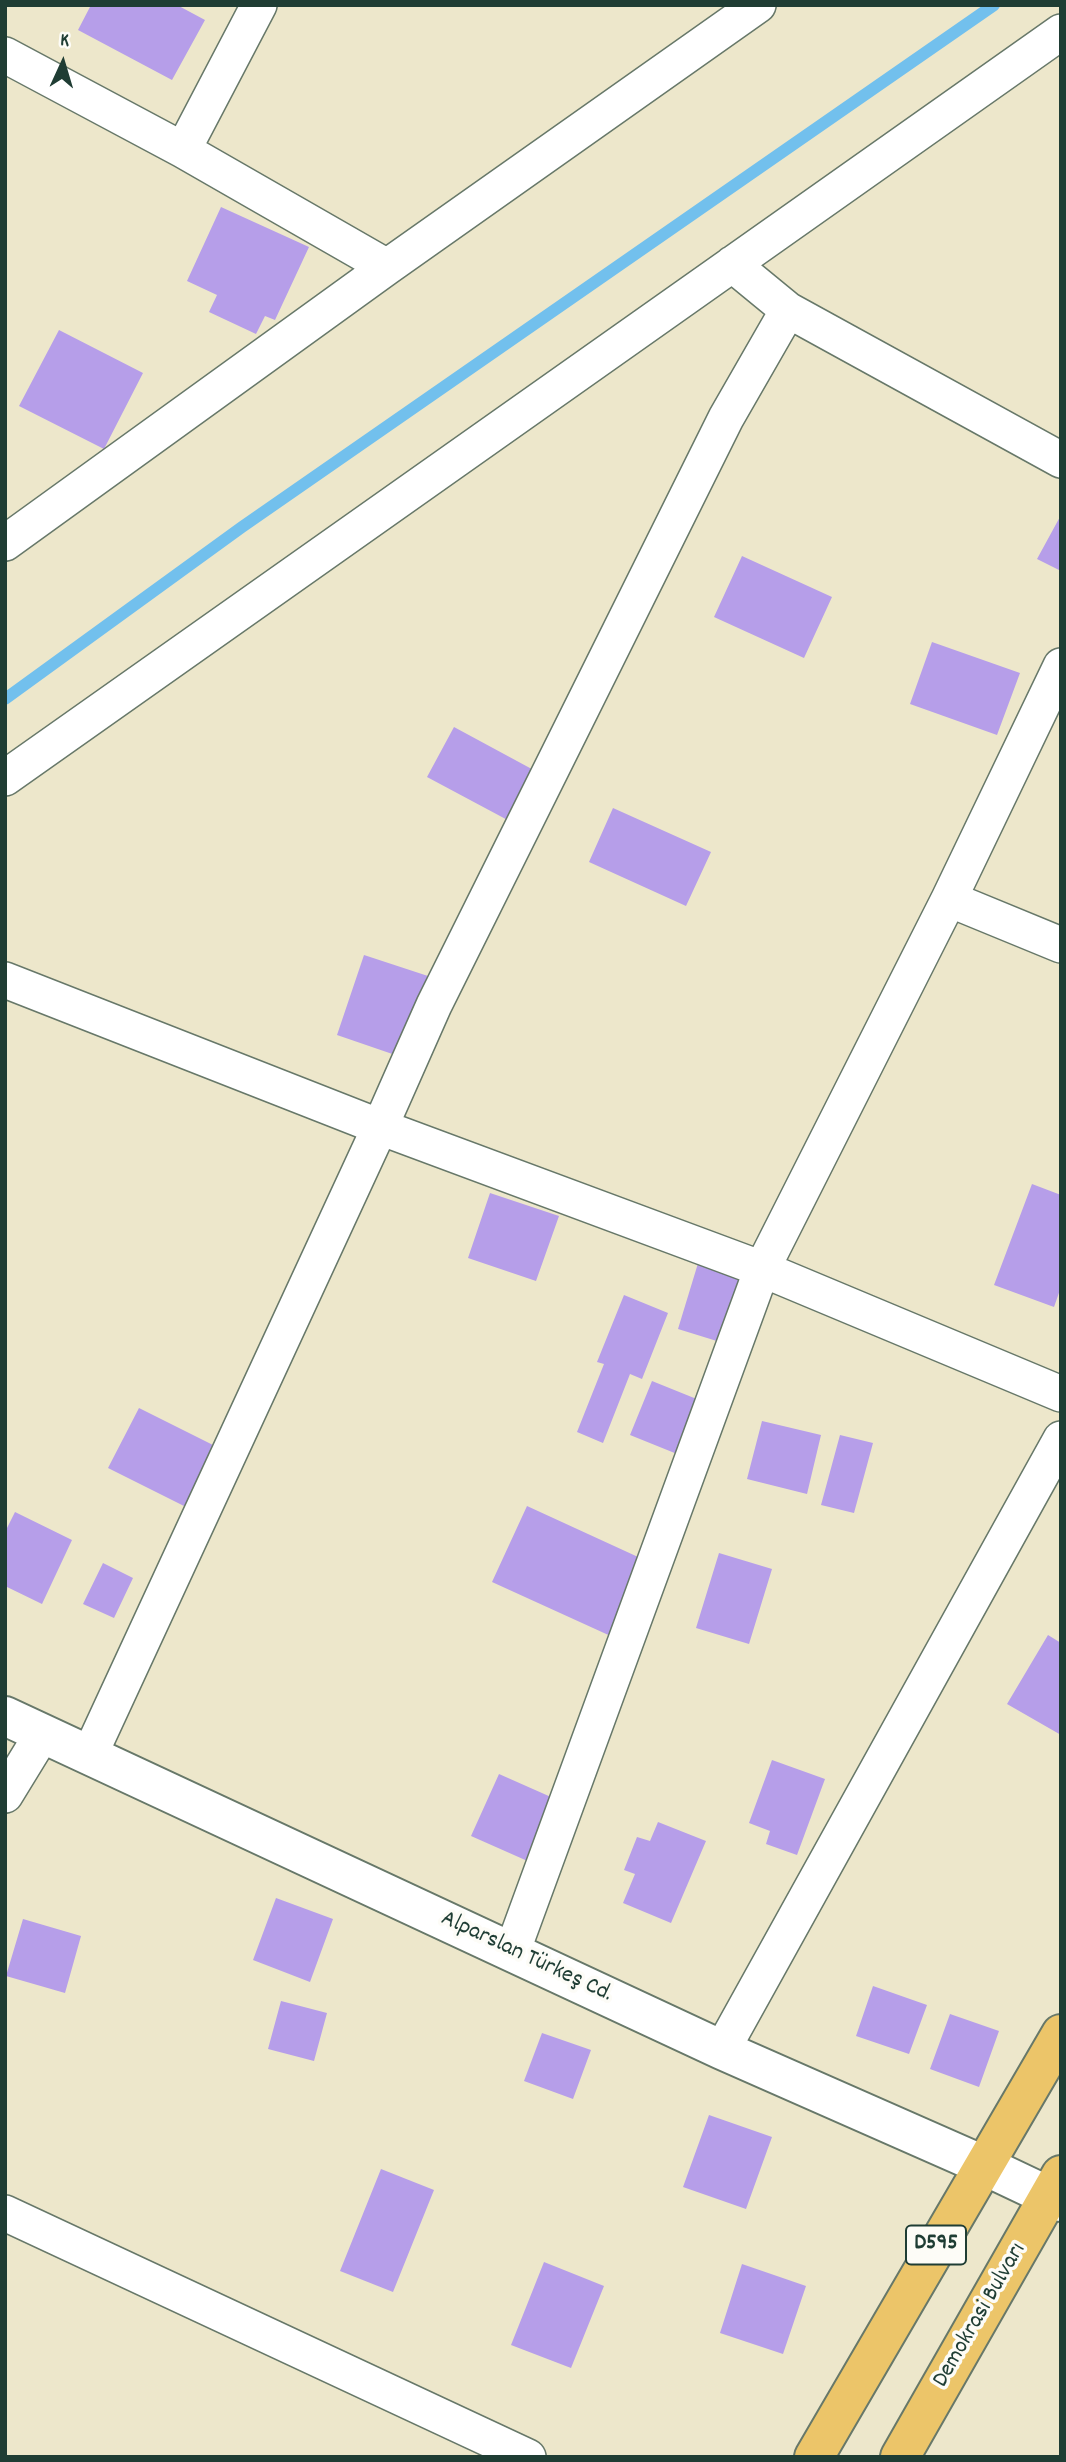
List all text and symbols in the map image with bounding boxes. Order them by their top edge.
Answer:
north arrow [28,28,98,98]
text: K [59,28,70,55]
street label: Alparslan Türkeş Cd. [436,1906,616,2010]
road number: D595 [906,2226,966,2264]
street label: Demokrasi Bulvarı [928,2239,1034,2393]

